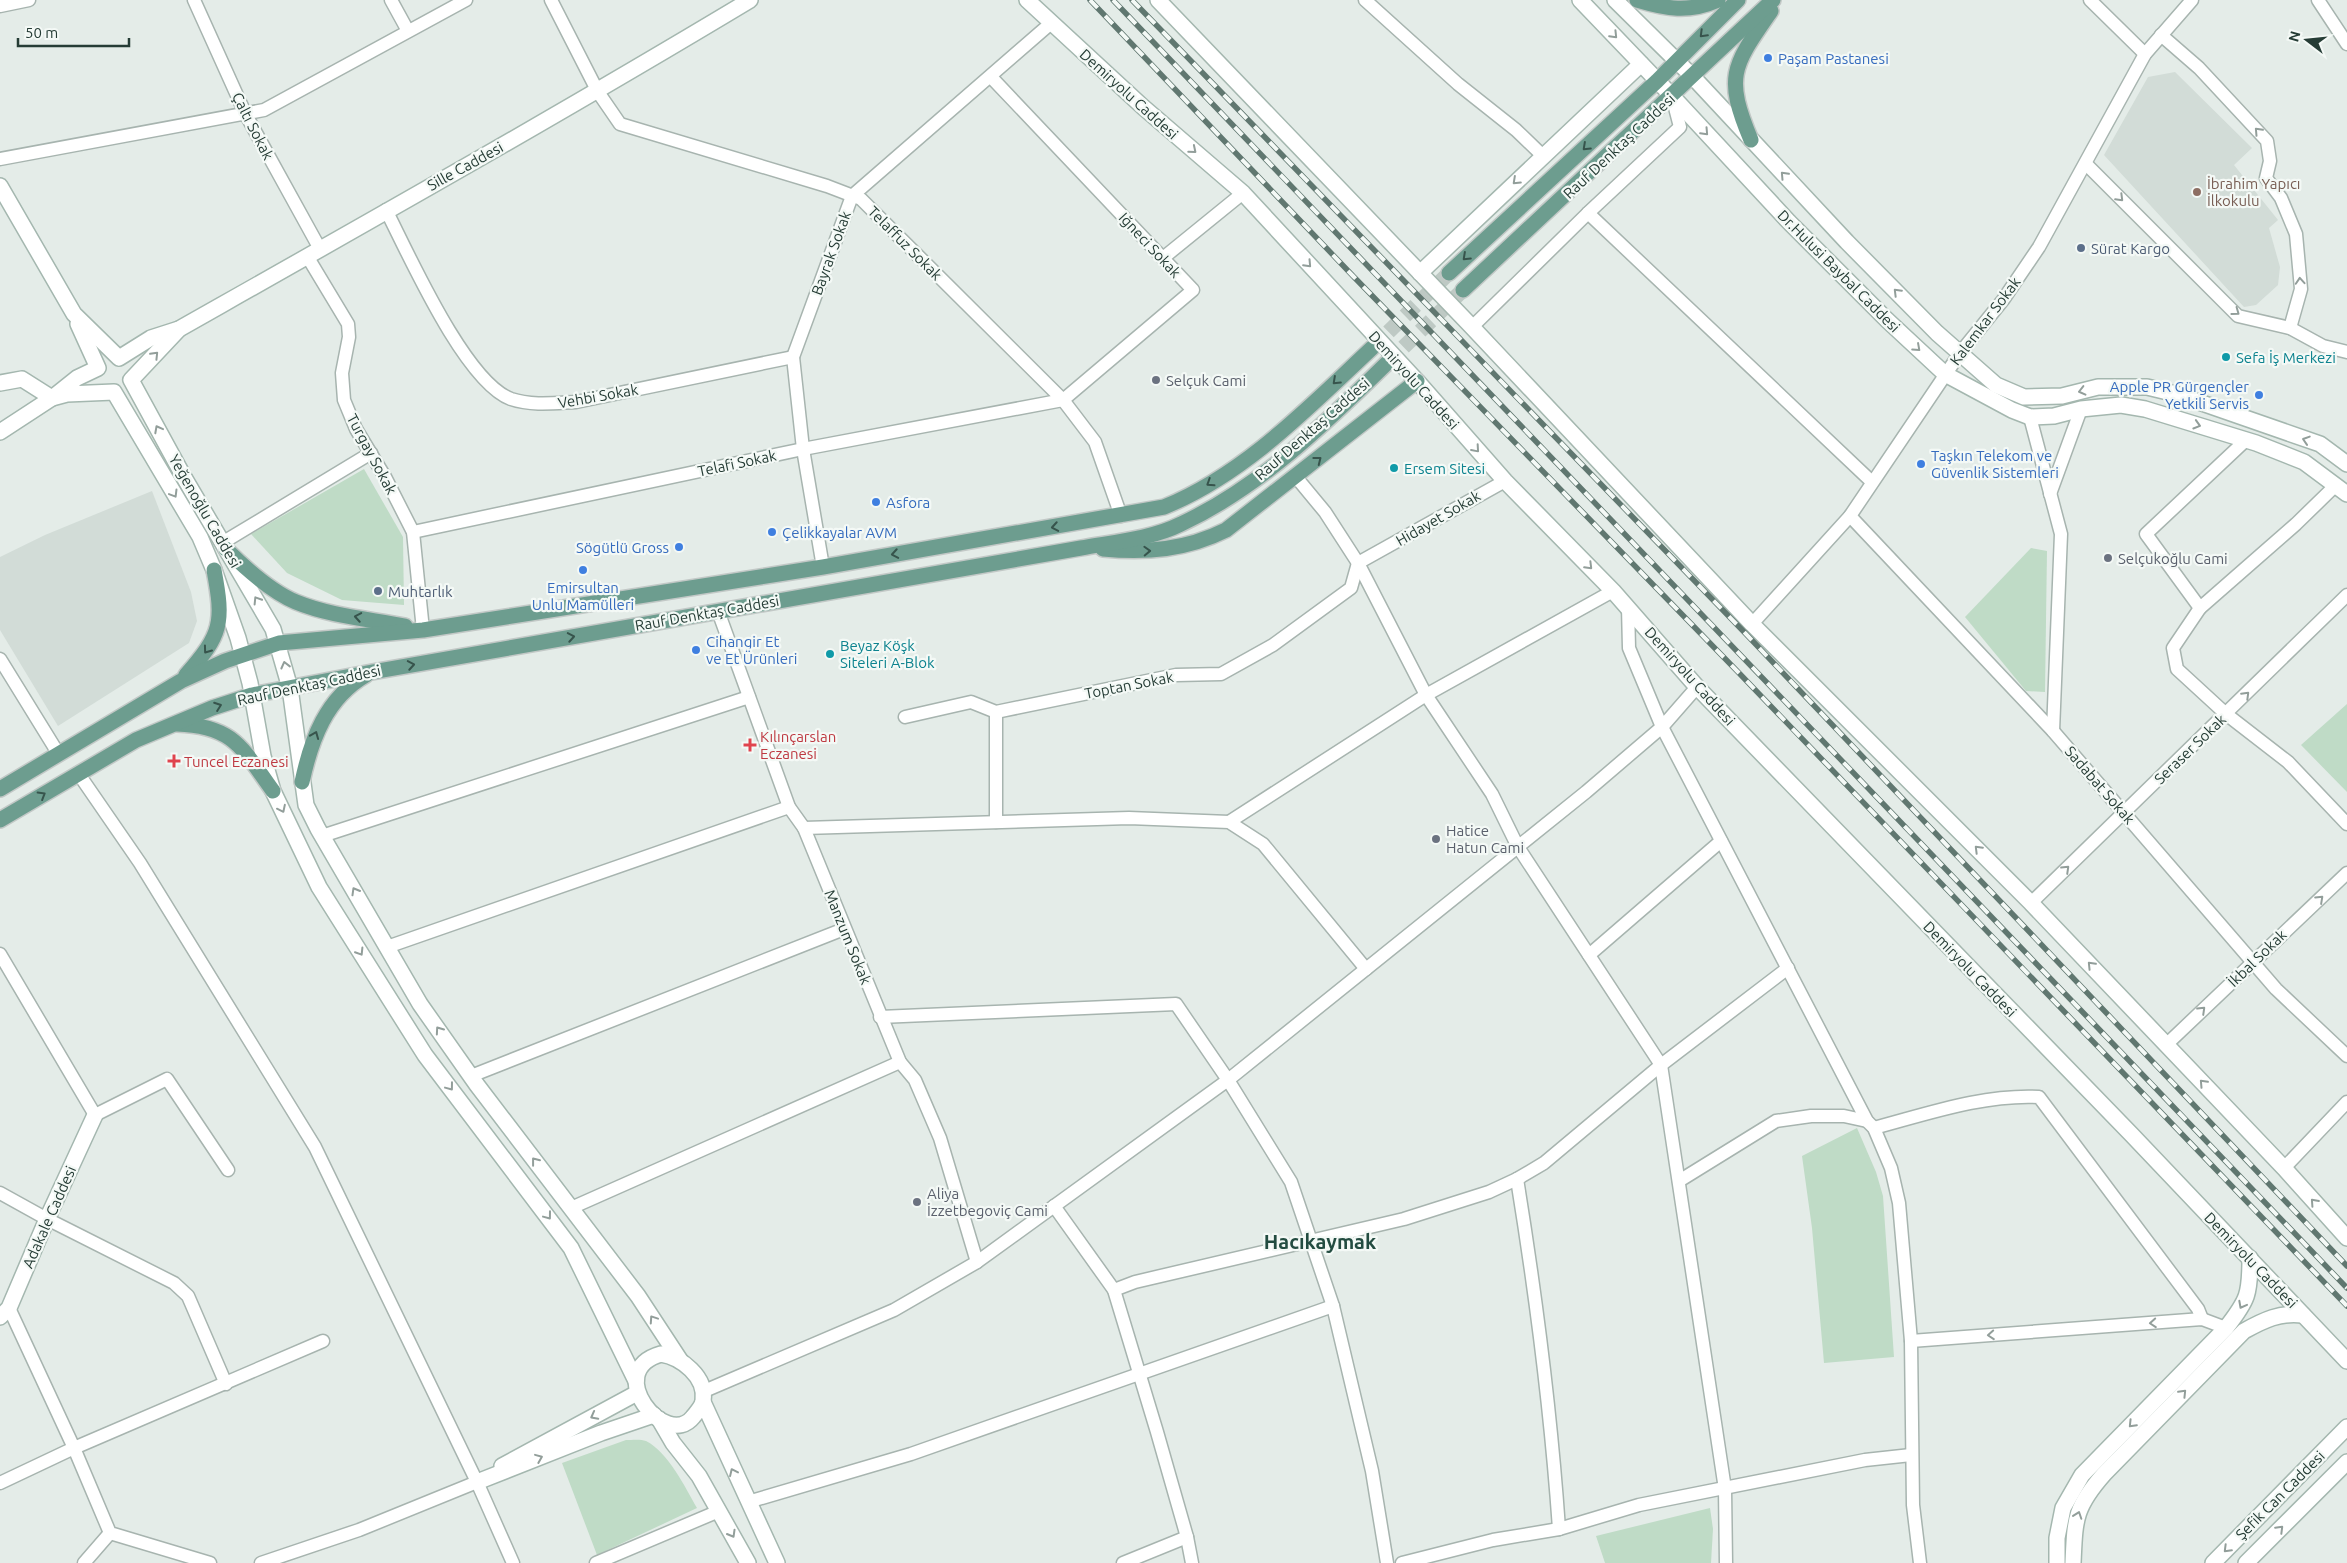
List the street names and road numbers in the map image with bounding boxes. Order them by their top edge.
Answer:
street label: Demiryolu Caddesi [1076,45,1182,143]
street label: Çaltı Sokak [229,89,277,163]
street label: Rauf Denktaş Caddesi [1560,90,1678,202]
street label: Sille Caddesi [424,138,506,194]
street label: Telaffuz Sokak [865,203,946,284]
street label: Dr.Hulusi Baybal Caddesi [1774,206,1904,336]
street label: Bayrak Sokak [808,208,854,297]
street label: Iğneci Sokak [1116,209,1185,281]
street label: Kalemkar Sokak [1946,273,2024,368]
street label: Demiryolu Caddesi [1365,327,1463,433]
street label: Rauf Denktaş Caddesi [1251,375,1373,483]
street label: Vehbi Sokak [557,381,640,411]
street label: Turgay Sokak [344,411,401,497]
street label: Telafi Sokak [696,446,778,480]
street label: Yeğenoğlu Caddesi [166,451,244,571]
street label: Hidayet Sokak [1393,487,1484,549]
street label: Rauf Denktaş Caddesi [634,592,780,634]
street label: Demiryolu Caddesi [1641,623,1739,729]
street label: Rauf Denktaş Caddesi [236,661,382,709]
street label: Toptan Sokak [1083,668,1175,702]
street label: Seraser Sokak [2151,710,2230,787]
street label: Sadabat Sokak [2062,743,2139,828]
street label: Manzum Sokak [821,887,875,987]
street label: Demiryolu Caddesi [1920,918,2020,1020]
street label: İkbal Sokak [2224,926,2290,990]
street label: Adakale Caddesi [19,1163,79,1271]
street label: Demiryolu Caddesi [2201,1209,2301,1311]
street label: Şefik Can Caddesi [2232,1447,2328,1543]

